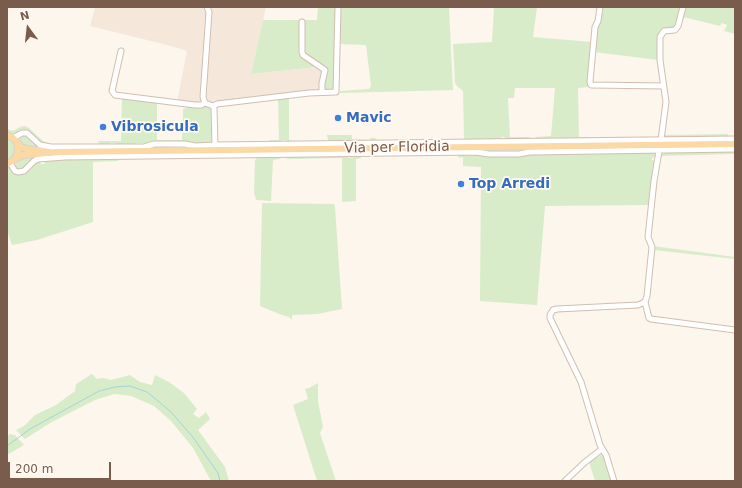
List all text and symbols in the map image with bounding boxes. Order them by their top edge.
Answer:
north arrow [8,8,48,48]
text: N [19,8,31,23]
place label: Mavic [346,110,392,126]
marker: Mavic [333,113,343,123]
place label: Vibrosicula [111,119,199,135]
marker: Vibrosicula [98,122,108,132]
street label: Via per Floridia [344,139,450,157]
place label: Top Arredi [469,176,550,192]
marker: Top Arredi [456,179,466,189]
scale bar [10,454,113,480]
text: 200 m [15,462,53,476]

